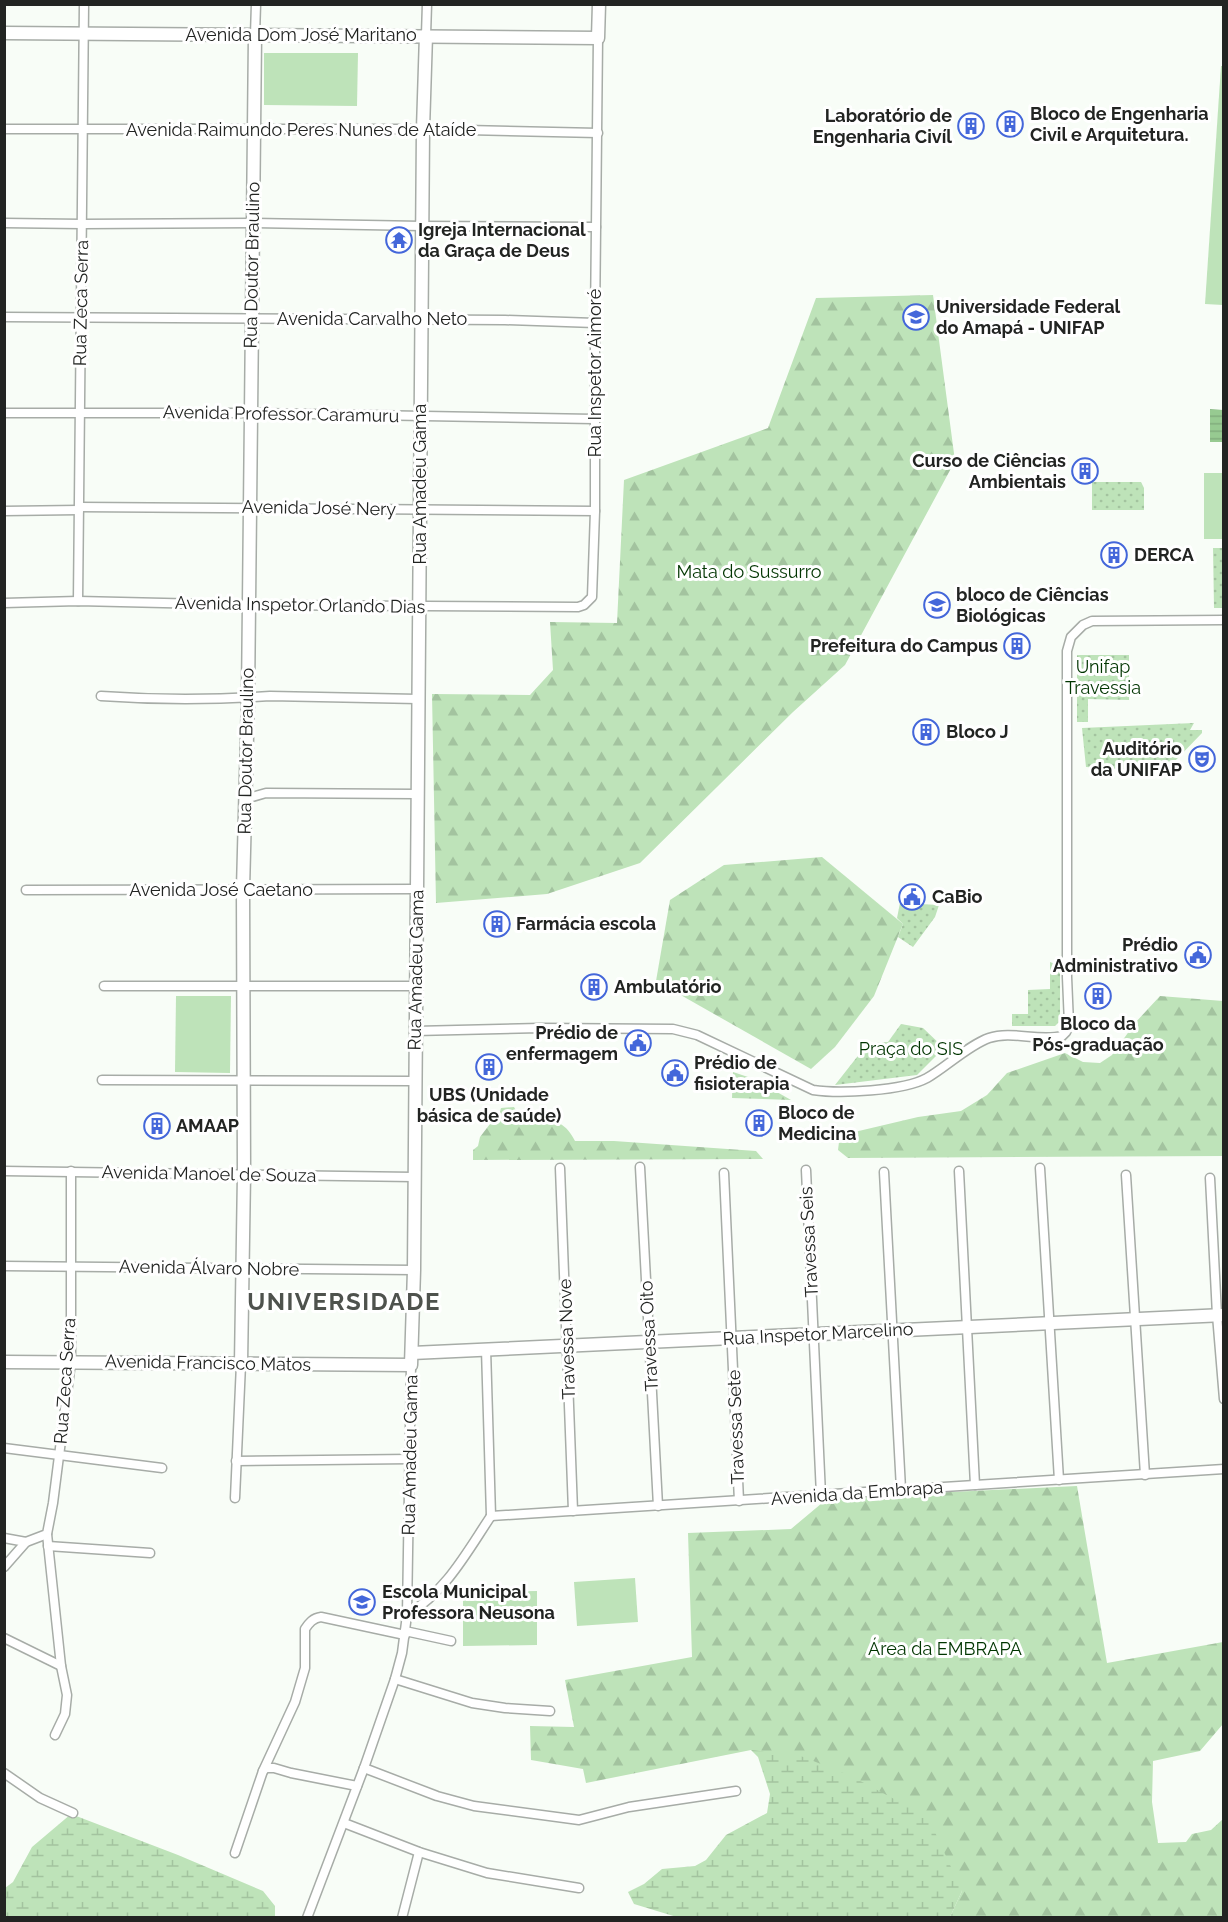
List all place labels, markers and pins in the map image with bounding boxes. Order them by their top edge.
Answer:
place label: Bloco de Engenharia Civil e Arquitetura. [1030,103,1209,145]
place label: Laboratório de Engenharia Civíl [813,105,952,147]
building icon: Bloco de Engenharia Civil e Arquitetura. [995,109,1025,139]
building icon: Laboratório de Engenharia Civíl [956,111,986,141]
place label: Igreja Internacional da Graça de Deus [418,219,586,261]
temple icon: Igreja Internacional da Graça de Deus [384,225,414,255]
place label: Universidade Federal do Amapá - UNIFAP [936,296,1120,338]
school or university icon: Universidade Federal do Amapá - UNIFAP [901,302,931,332]
place label: Curso de Ciências Ambientais [912,450,1066,492]
building icon: Curso de Ciências Ambientais [1070,456,1100,486]
building icon: DERCA [1099,540,1129,570]
place label: DERCA [1134,544,1195,565]
place label: bloco de Ciências Biológicas [956,584,1109,626]
school or university icon: bloco de Ciências Biológicas [922,590,952,620]
building icon: Prefeitura do Campus [1002,631,1032,661]
place label: Prefeitura do Campus [810,635,998,656]
building icon: Bloco J [911,717,941,747]
place label: Bloco J [946,721,1009,742]
place label: Auditório da UNIFAP [1091,738,1182,780]
theatre icon: Auditório da UNIFAP [1187,744,1217,774]
public building icon: CaBio [897,882,927,912]
place label: CaBio [932,886,983,907]
building icon: Farmácia escola [482,909,512,939]
place label: Farmácia escola [516,913,656,934]
place label: Prédio Administrativo [1053,934,1178,976]
public building icon: Prédio Administrativo [1183,940,1213,970]
building icon: Ambulatório [579,972,609,1002]
place label: Ambulatório [614,976,722,997]
building icon: Bloco da Pós-graduação [1083,981,1113,1011]
place label: Bloco da Pós-graduação [1032,1013,1164,1055]
place label: Prédio de enfermagem [506,1022,618,1064]
public building icon: Prédio de enfermagem [623,1028,653,1058]
building icon: UBS (Unidade básica de saúde) [474,1052,504,1082]
place label: Prédio de fisioterapia [694,1052,790,1094]
public building icon: Prédio de fisioterapia [660,1058,690,1088]
place label: UBS (Unidade básica de saúde) [417,1084,561,1126]
place label: Bloco de Medicina [778,1102,856,1144]
building icon: Bloco de Medicina [744,1108,774,1138]
building icon: AMAAP [142,1111,172,1141]
place label: AMAAP [176,1115,239,1136]
place label: Escola Municipal Professora Neusona [382,1581,555,1623]
school or university icon: Escola Municipal Professora Neusona [347,1587,377,1617]

